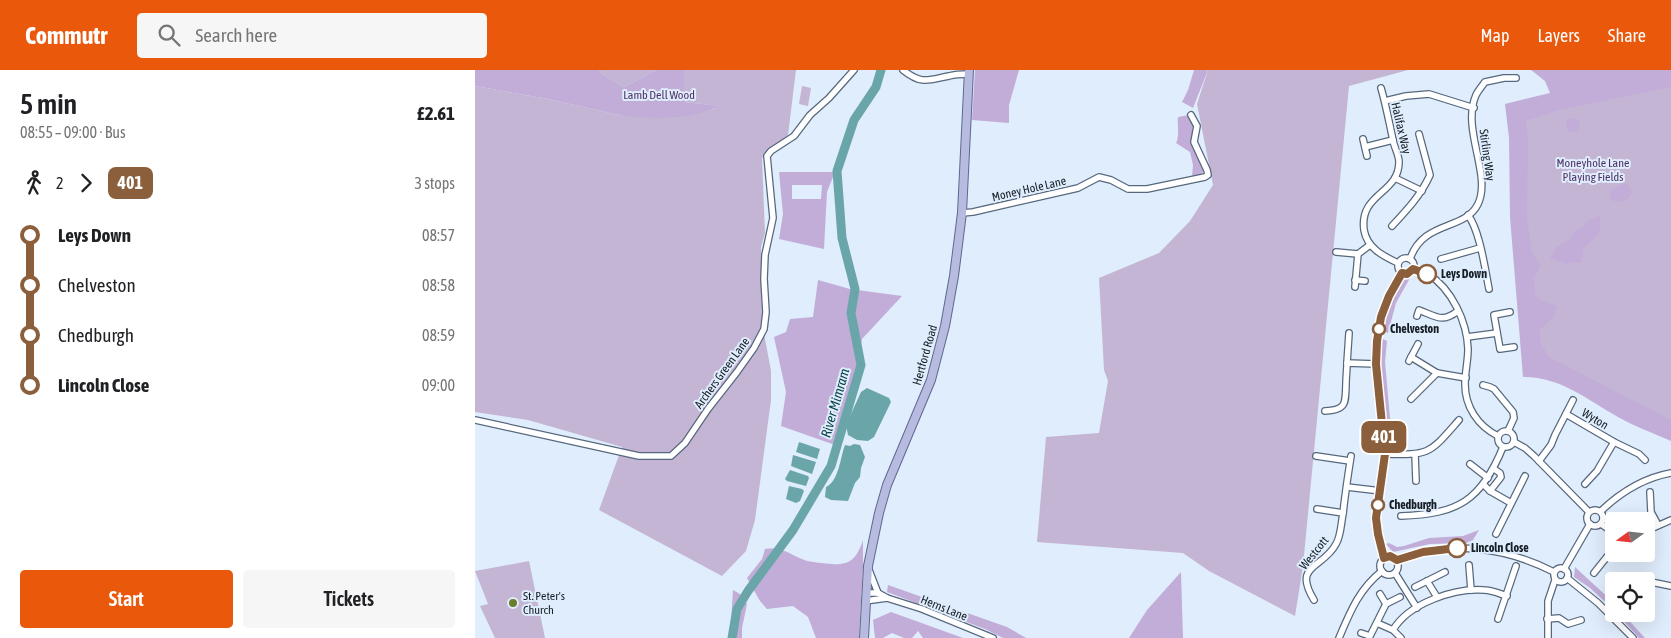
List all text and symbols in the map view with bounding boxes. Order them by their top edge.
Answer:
search box [137,13,487,58]
icon: search [155,21,183,49]
text: Commutr [25,22,107,49]
text: Search here [195,24,277,46]
text: Map [1480,25,1509,46]
text: Layers [1537,25,1580,46]
text: Share [1608,25,1646,46]
text: 5 min [20,88,77,120]
park label: Lamb Dell Wood [623,88,695,102]
street label: Halifax Way [1388,101,1414,155]
text: £2.61 [417,102,455,124]
text: 08:55 – 09:00 · Bus [20,123,126,141]
street label: Stirling Way [1476,128,1498,182]
park label: Moneyhole Lane Playing Fields [1557,156,1629,184]
icon: walk [20,169,48,197]
icon: forward [72,169,100,197]
text: 401 [118,172,143,193]
text: 2 [56,174,64,192]
text: 3 stops [414,174,455,192]
street label: Money Hole Lane [991,174,1067,204]
text: Leys Down [58,224,131,246]
text: 08:57 [422,226,455,244]
marker: Leys Down [1417,264,1437,284]
place label: Leys Down [1441,267,1487,281]
text: Chelveston [58,274,136,296]
text: 08:58 [422,276,455,294]
marker: Chelveston [1372,322,1386,336]
place label: Chelveston [1390,322,1439,336]
street label: Hertford Road [910,323,940,387]
text: Chedburgh [58,324,134,346]
text: 08:59 [422,326,455,344]
street label: Archers Green Lane [692,335,752,411]
water label: River Mimram [817,367,853,439]
text: Lincoln Close [58,374,149,396]
text: 09:00 [422,376,455,394]
street label: Wyton [1579,406,1611,432]
line badge: 401 [1355,421,1413,453]
text: 401 [1371,426,1397,447]
marker: Chedburgh [1371,498,1385,512]
place label: Chedburgh [1389,498,1437,512]
north arrow [1605,512,1655,562]
map controls [1605,512,1655,622]
street label: Westcott [1296,533,1332,572]
marker: Lincoln Close [1447,538,1467,558]
place label: Lincoln Close [1471,541,1529,555]
button: Start [20,570,233,628]
button: Tickets [243,570,455,628]
button: locate [1605,572,1655,622]
place label: St. Peter's Church [523,589,565,617]
street label: Herns Lane [919,592,969,624]
marker: St. Peter's Church [507,597,519,609]

